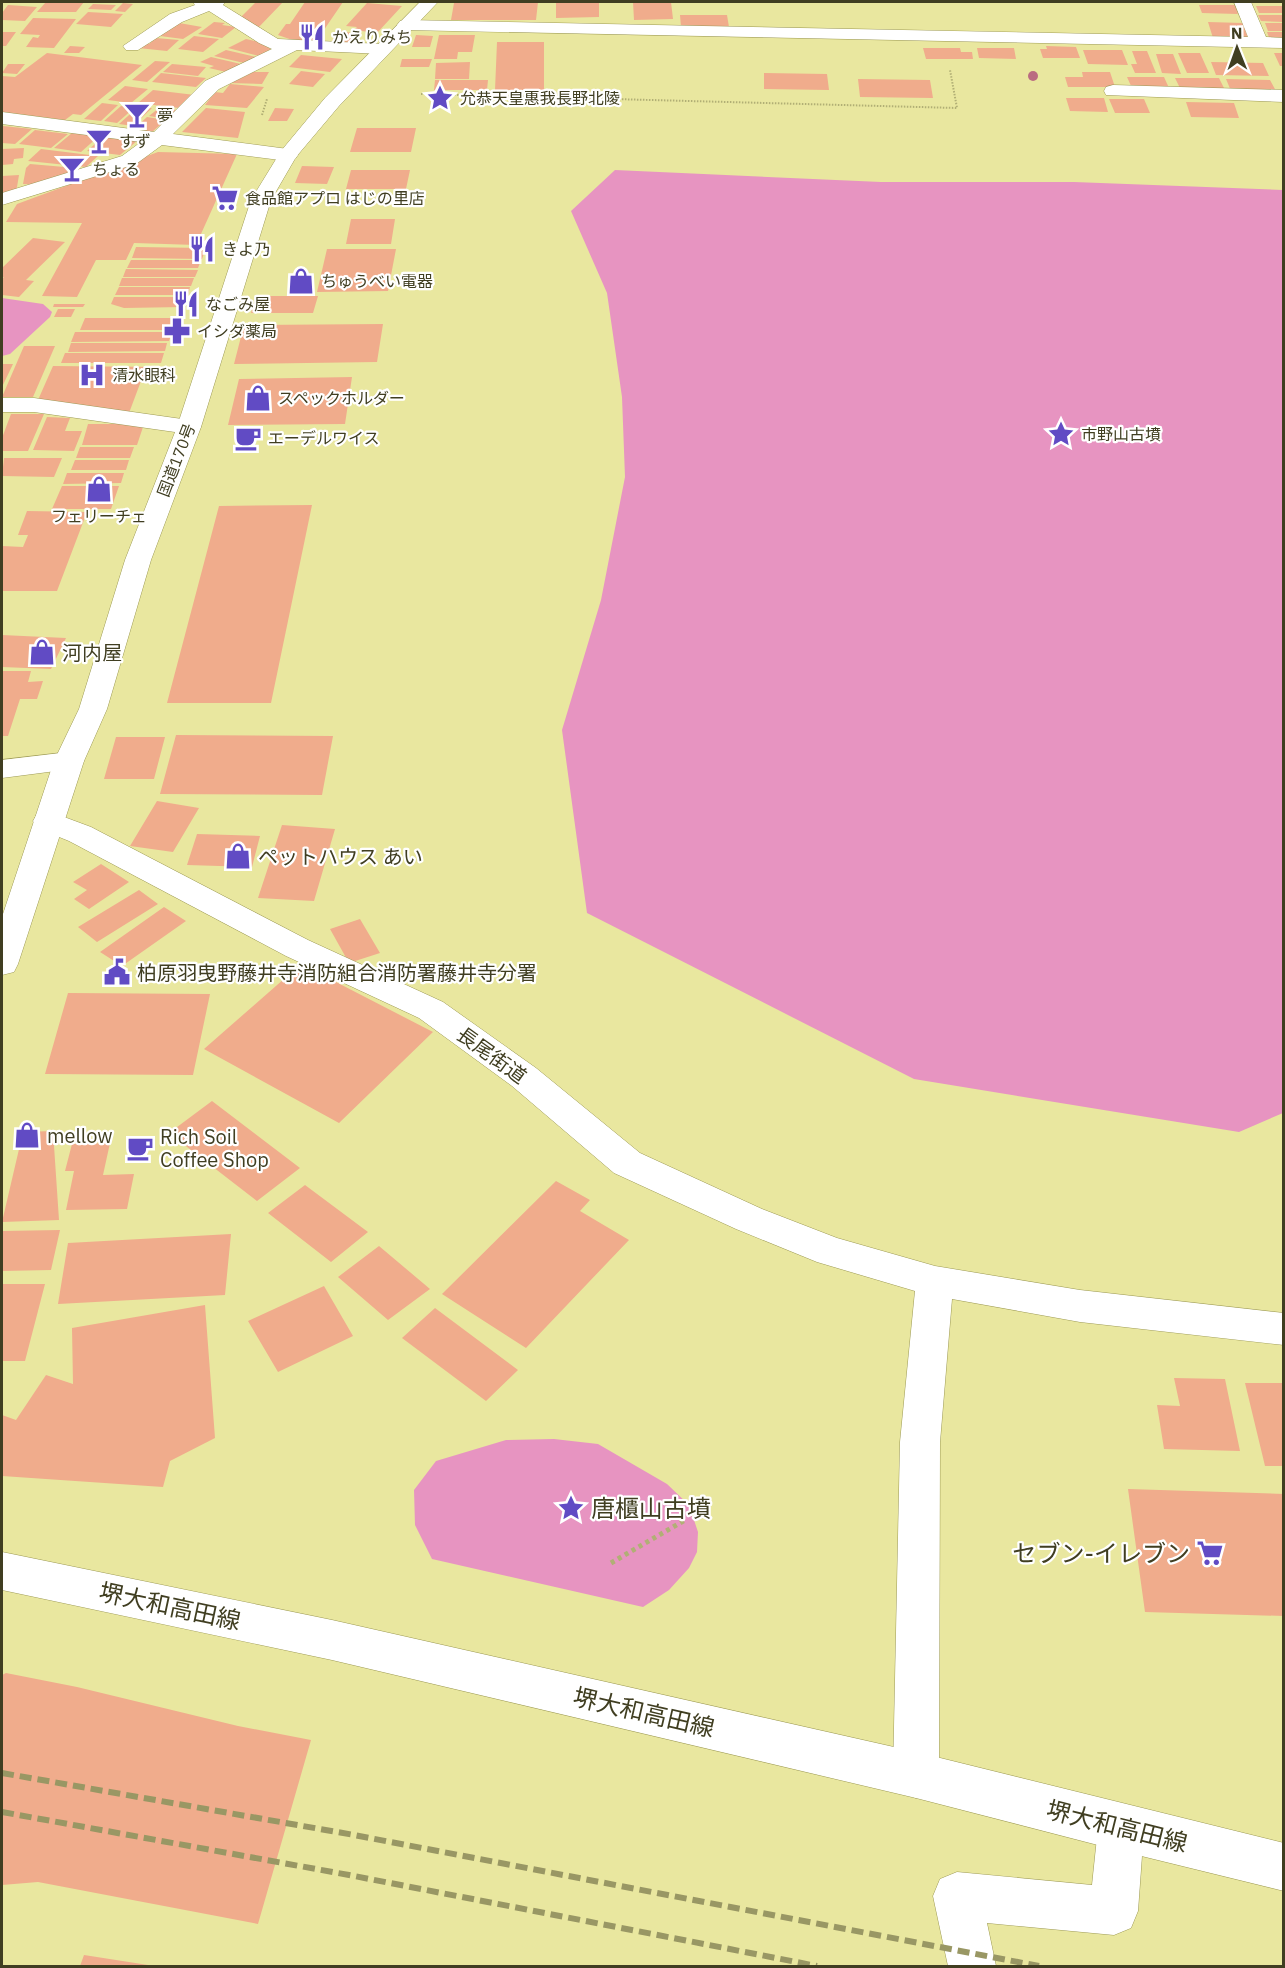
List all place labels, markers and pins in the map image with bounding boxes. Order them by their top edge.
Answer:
restaurant icon: かえりみち [297,22,327,52]
place label: かえりみち [332,27,412,47]
place icon: 允恭天皇惠我長野北陵 [425,83,455,113]
place label: 允恭天皇惠我長野北陵 [460,88,620,108]
bar icon: 夢 [122,100,152,130]
place label: 夢 [157,105,173,125]
bar icon: すず [84,126,114,156]
place label: すず [119,131,151,151]
bar icon: ちょる [57,154,87,184]
place label: ちょる [92,159,140,179]
supermarket icon: 食品館アプロ はじの里店 [210,183,240,213]
place label: 食品館アプロ はじの里店 [245,188,425,208]
restaurant icon: きよ乃 [187,234,217,264]
place label: きよ乃 [222,239,270,259]
shop icon: ちゅうべい電器 [286,266,316,296]
place label: ちゅうべい電器 [321,271,433,291]
restaurant icon: なごみ屋 [171,289,201,319]
place label: なごみ屋 [206,294,270,314]
pharmacy icon: イシダ薬局 [162,316,192,346]
place label: イシダ薬局 [197,321,277,341]
hospital icon: 清水眼科 [77,360,107,390]
place label: 清水眼科 [112,365,176,385]
shop icon: スペックホルダー [243,383,273,413]
place label: スペックホルダー [278,388,405,408]
place icon: 市野山古墳 [1046,419,1076,449]
cafe icon: エーデルワイス [233,423,263,453]
place label: 市野山古墳 [1081,424,1161,444]
place label: エーデルワイス [268,428,380,448]
shop icon: フェリーチェ [84,474,114,504]
place label: フェリーチェ [51,506,147,526]
shop icon: 河内屋 [27,637,57,667]
place label: 河内屋 [62,639,122,666]
shop icon: ペットハウス あい [223,841,253,871]
place label: ペットハウス あい [258,843,423,870]
public building icon: 柏原羽曳野藤井寺消防組合消防署藤井寺分署 [102,957,132,987]
place label: 柏原羽曳野藤井寺消防組合消防署藤井寺分署 [137,959,537,986]
shop icon: mellow [12,1120,42,1150]
place label: mellow [47,1122,113,1149]
place label: Rich Soil Coffee Shop [160,1123,269,1173]
cafe icon: Rich Soil Coffee Shop [125,1133,155,1163]
place label: 唐櫃山古墳 [591,1492,711,1524]
place icon: 唐櫃山古墳 [556,1493,586,1523]
place label: セブン-イレブン [1012,1537,1190,1569]
supermarket icon: セブン-イレブン [1195,1538,1225,1568]

